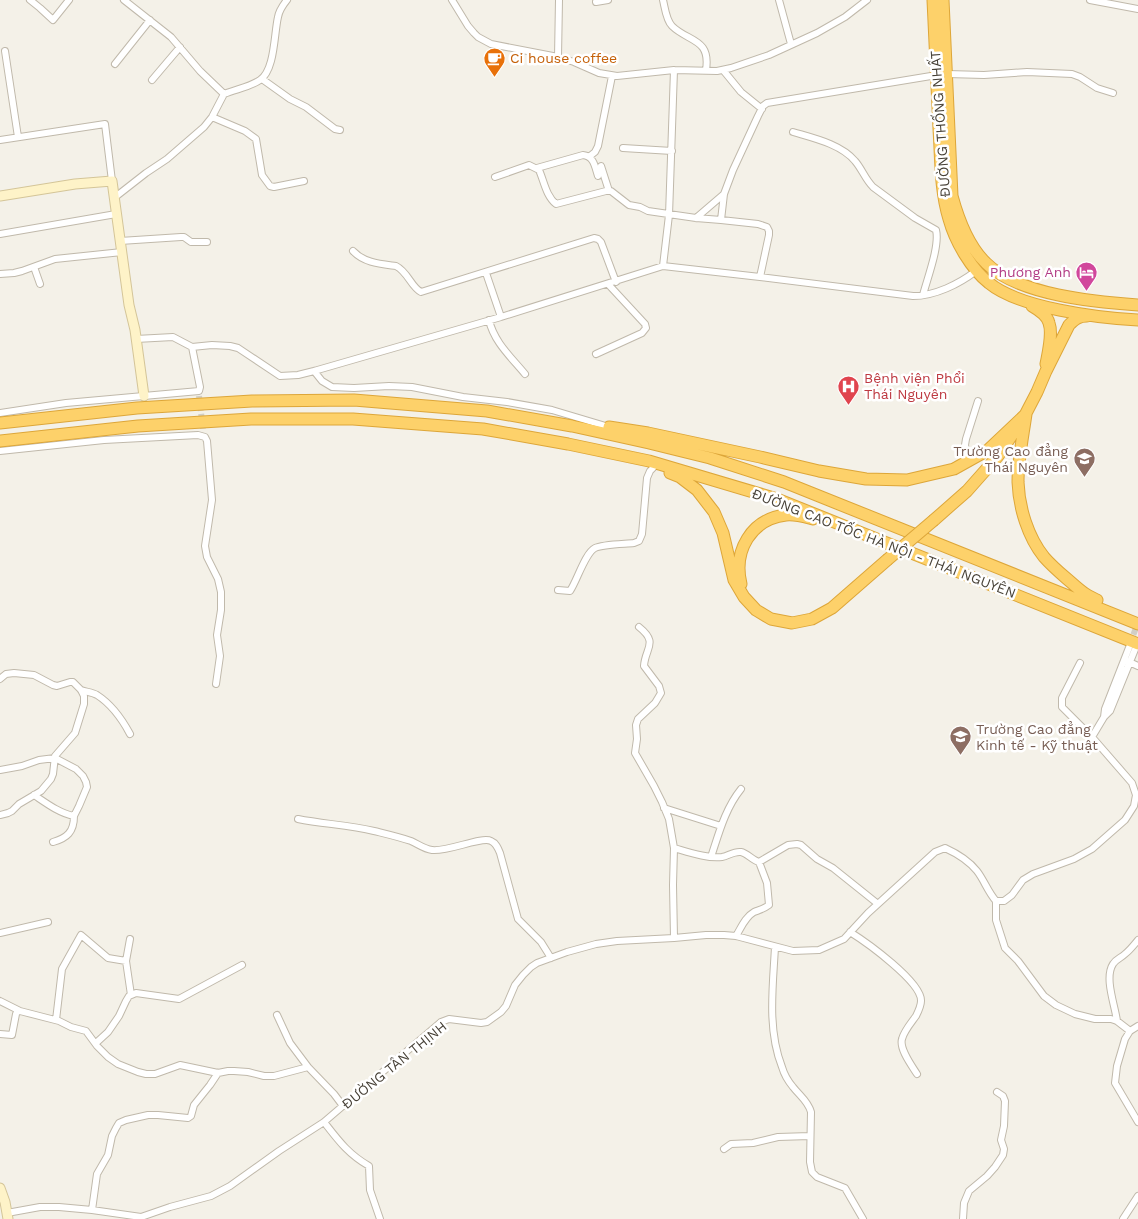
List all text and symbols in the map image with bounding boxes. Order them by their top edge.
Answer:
cafe icon: Ci house coffee [482,46,506,77]
place label: Ci house coffee [510,50,617,66]
street label: ĐƯỜNG THỐNG NHẤT [926,50,953,198]
hotel icon: Phương Anh [1075,260,1099,291]
place label: Phương Anh [990,264,1071,280]
place label: Bệnh viện Phổi Thái Nguyên [864,370,965,402]
hospital icon: Bệnh viện Phổi Thái Nguyên [836,374,860,405]
place label: Trường Cao đẳng Thái Nguyên [953,443,1069,475]
school or university icon: Trường Cao đẳng Thái Nguyên [1072,447,1096,478]
street label: ĐƯỜNG CAO TỐC HÀ NỘI - THÁI NGUYÊN [750,484,1019,601]
place label: Trường Cao đẳng Kinh tế - Kỹ thuật [976,721,1098,753]
school or university icon: Trường Cao đẳng Kinh tế - Kỹ thuật [948,725,972,756]
street label: ĐƯỜNG TÂN THỊNH [338,1018,450,1112]

